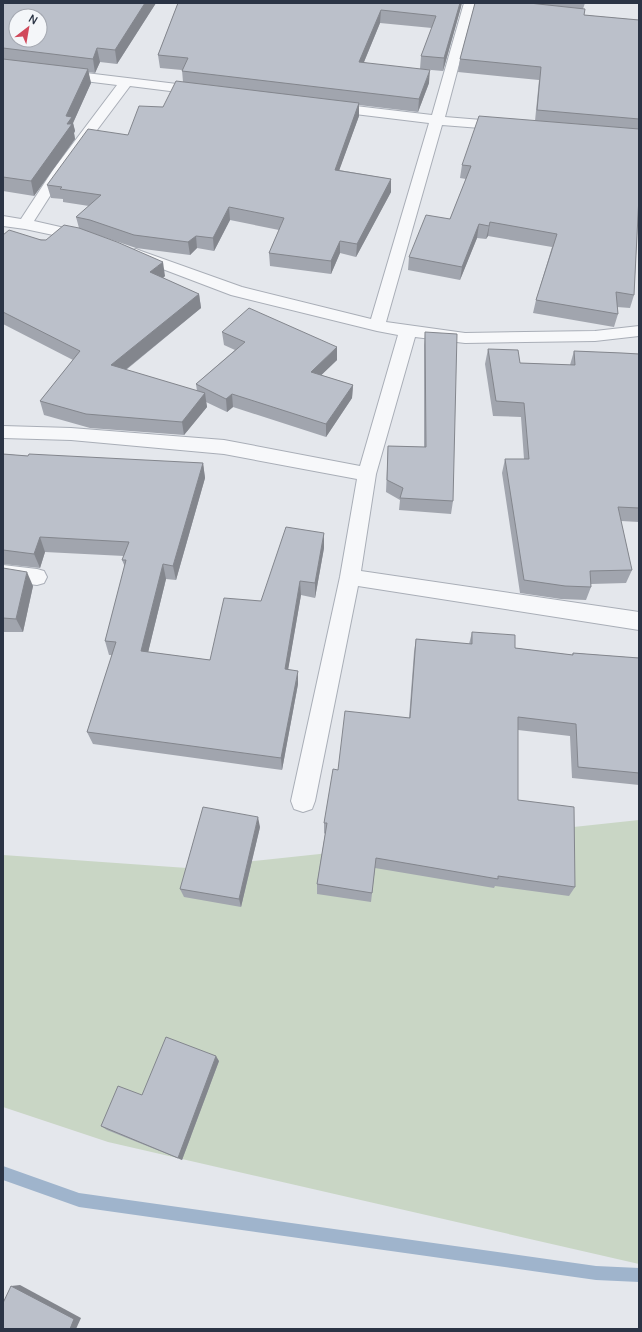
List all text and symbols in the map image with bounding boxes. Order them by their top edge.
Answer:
north arrow [8,8,48,48]
text: N [26,11,41,28]

